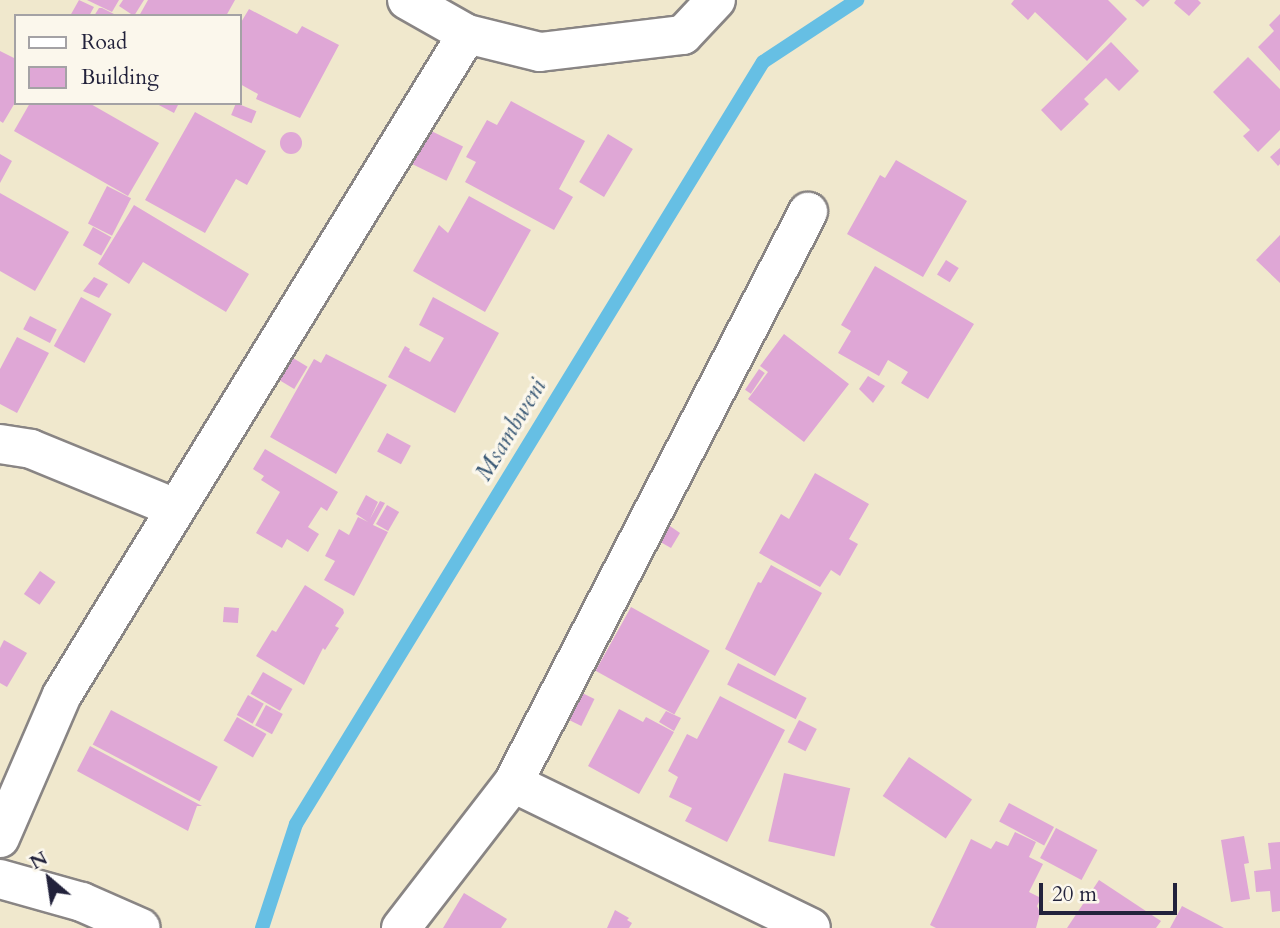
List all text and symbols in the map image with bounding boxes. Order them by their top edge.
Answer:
legend [14,14,242,105]
text: Road [81,28,127,57]
text: Building [81,63,159,92]
water label: Msambweni [469,374,553,486]
north arrow [14,844,84,914]
text: N [25,845,52,876]
scale bar [1042,869,1180,913]
text: 20 m [1052,880,1097,909]

